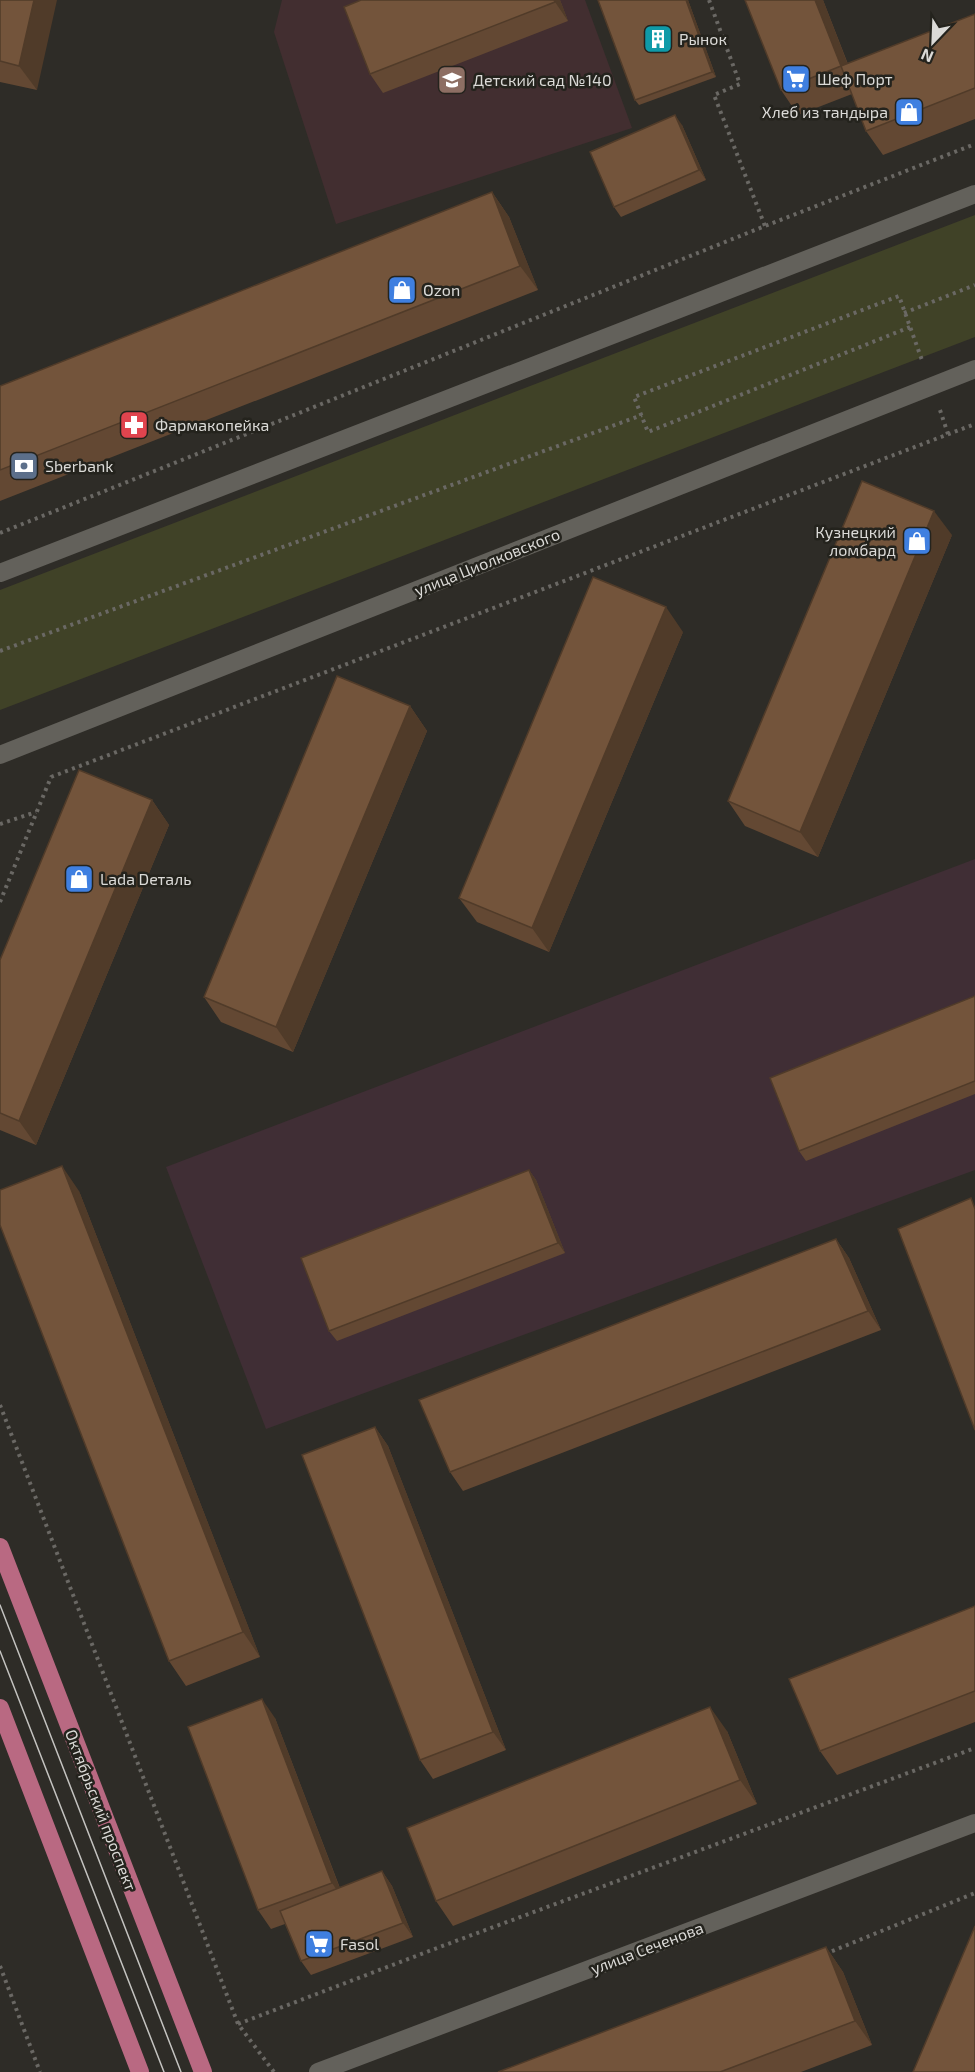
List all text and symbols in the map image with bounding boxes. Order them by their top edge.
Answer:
north arrow [903,12,963,72]
building icon: Рынок [642,23,674,55]
place label: Рынок [679,29,727,48]
text: N [918,45,936,67]
supermarket icon: Шеф Порт [780,63,812,95]
school or university icon: Детский сад №140 [436,64,468,96]
place label: Шеф Порт [817,69,893,88]
place label: Детский сад №140 [473,70,612,89]
shop icon: Хлеб из тандыра [893,96,925,128]
place label: Хлеб из тандыра [762,102,888,121]
shop icon: Ozon [386,274,418,306]
place label: Ozon [423,280,460,299]
pharmacy icon: Фармакопейка [118,409,150,441]
place label: Фармакопейка [155,415,269,434]
bank icon: Sberbank [8,450,40,482]
place label: Sberbank [45,456,113,475]
place label: Кузнецкий ломбард [815,522,896,559]
street label: улица Циолковского [411,524,563,600]
shop icon: Кузнецкий ломбард [901,525,933,557]
shop icon: Lada Dеталь [63,863,95,895]
place label: Lada Dеталь [100,869,191,888]
street label: Октябрьский проспект [62,1727,141,1893]
street label: улица Сеченова [588,1917,706,1979]
supermarket icon: Fasol [303,1928,335,1960]
place label: Fasol [340,1934,379,1953]

